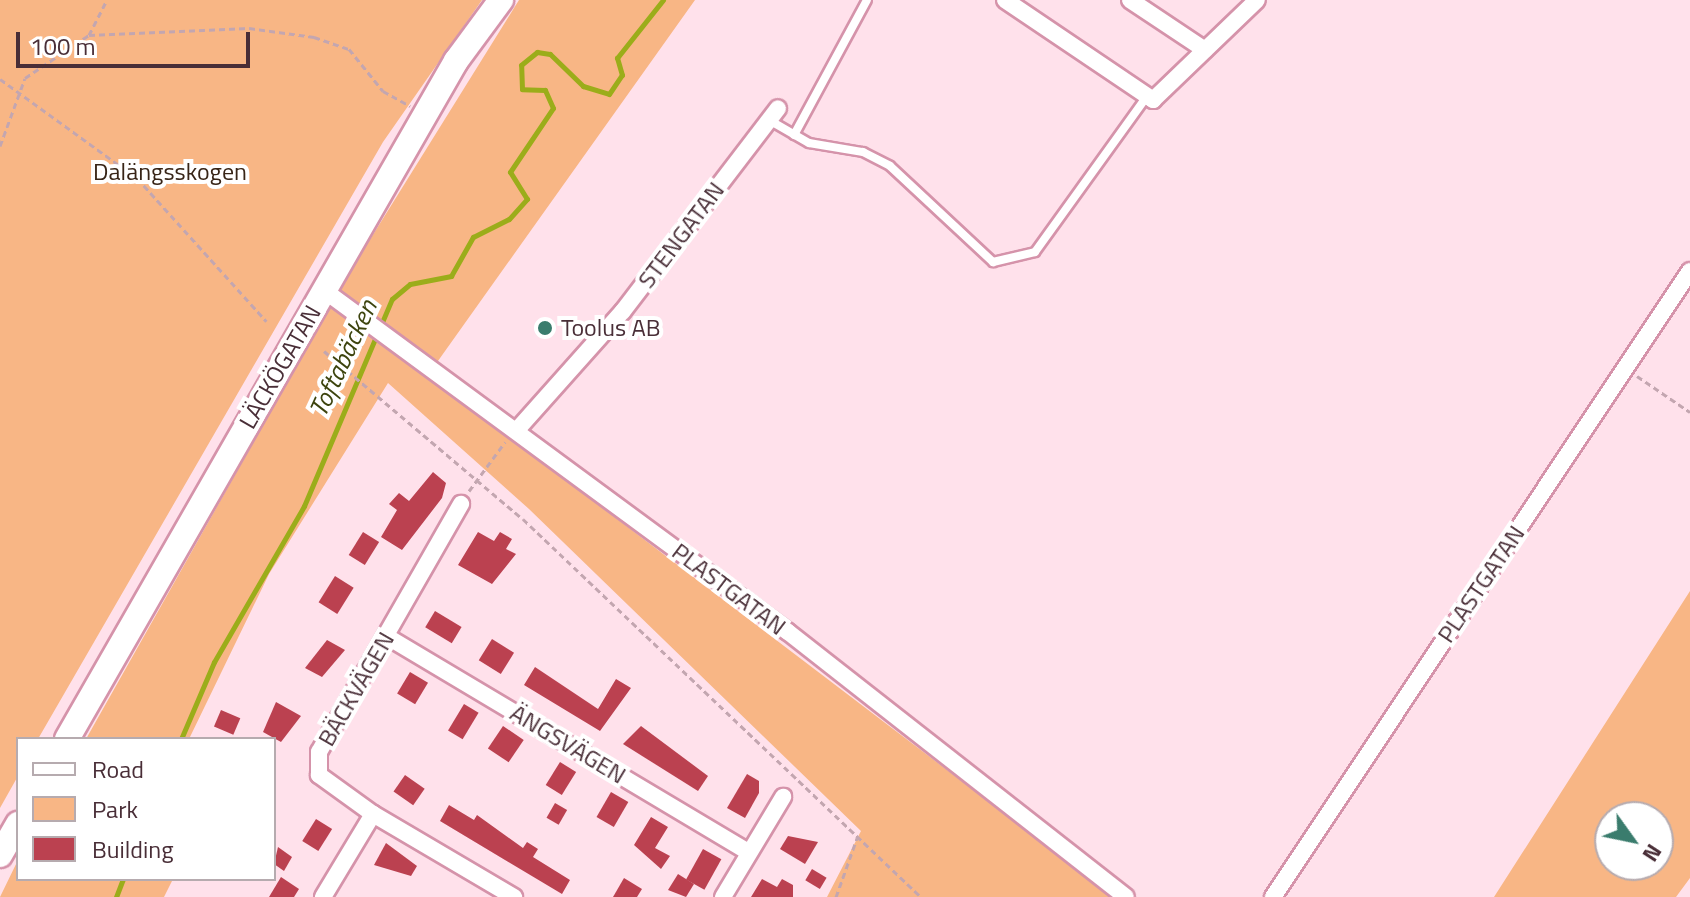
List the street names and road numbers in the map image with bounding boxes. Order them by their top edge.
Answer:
street label: STENGATAN [632,176,730,294]
street label: LÄCKÖGATAN [233,300,327,434]
street label: PLASTGATAN [1431,520,1531,648]
street label: PLASTGATAN [666,537,792,641]
street label: BÄCKVÄGEN [312,627,400,751]
street label: ÄNGSVÄGEN [505,698,631,790]

